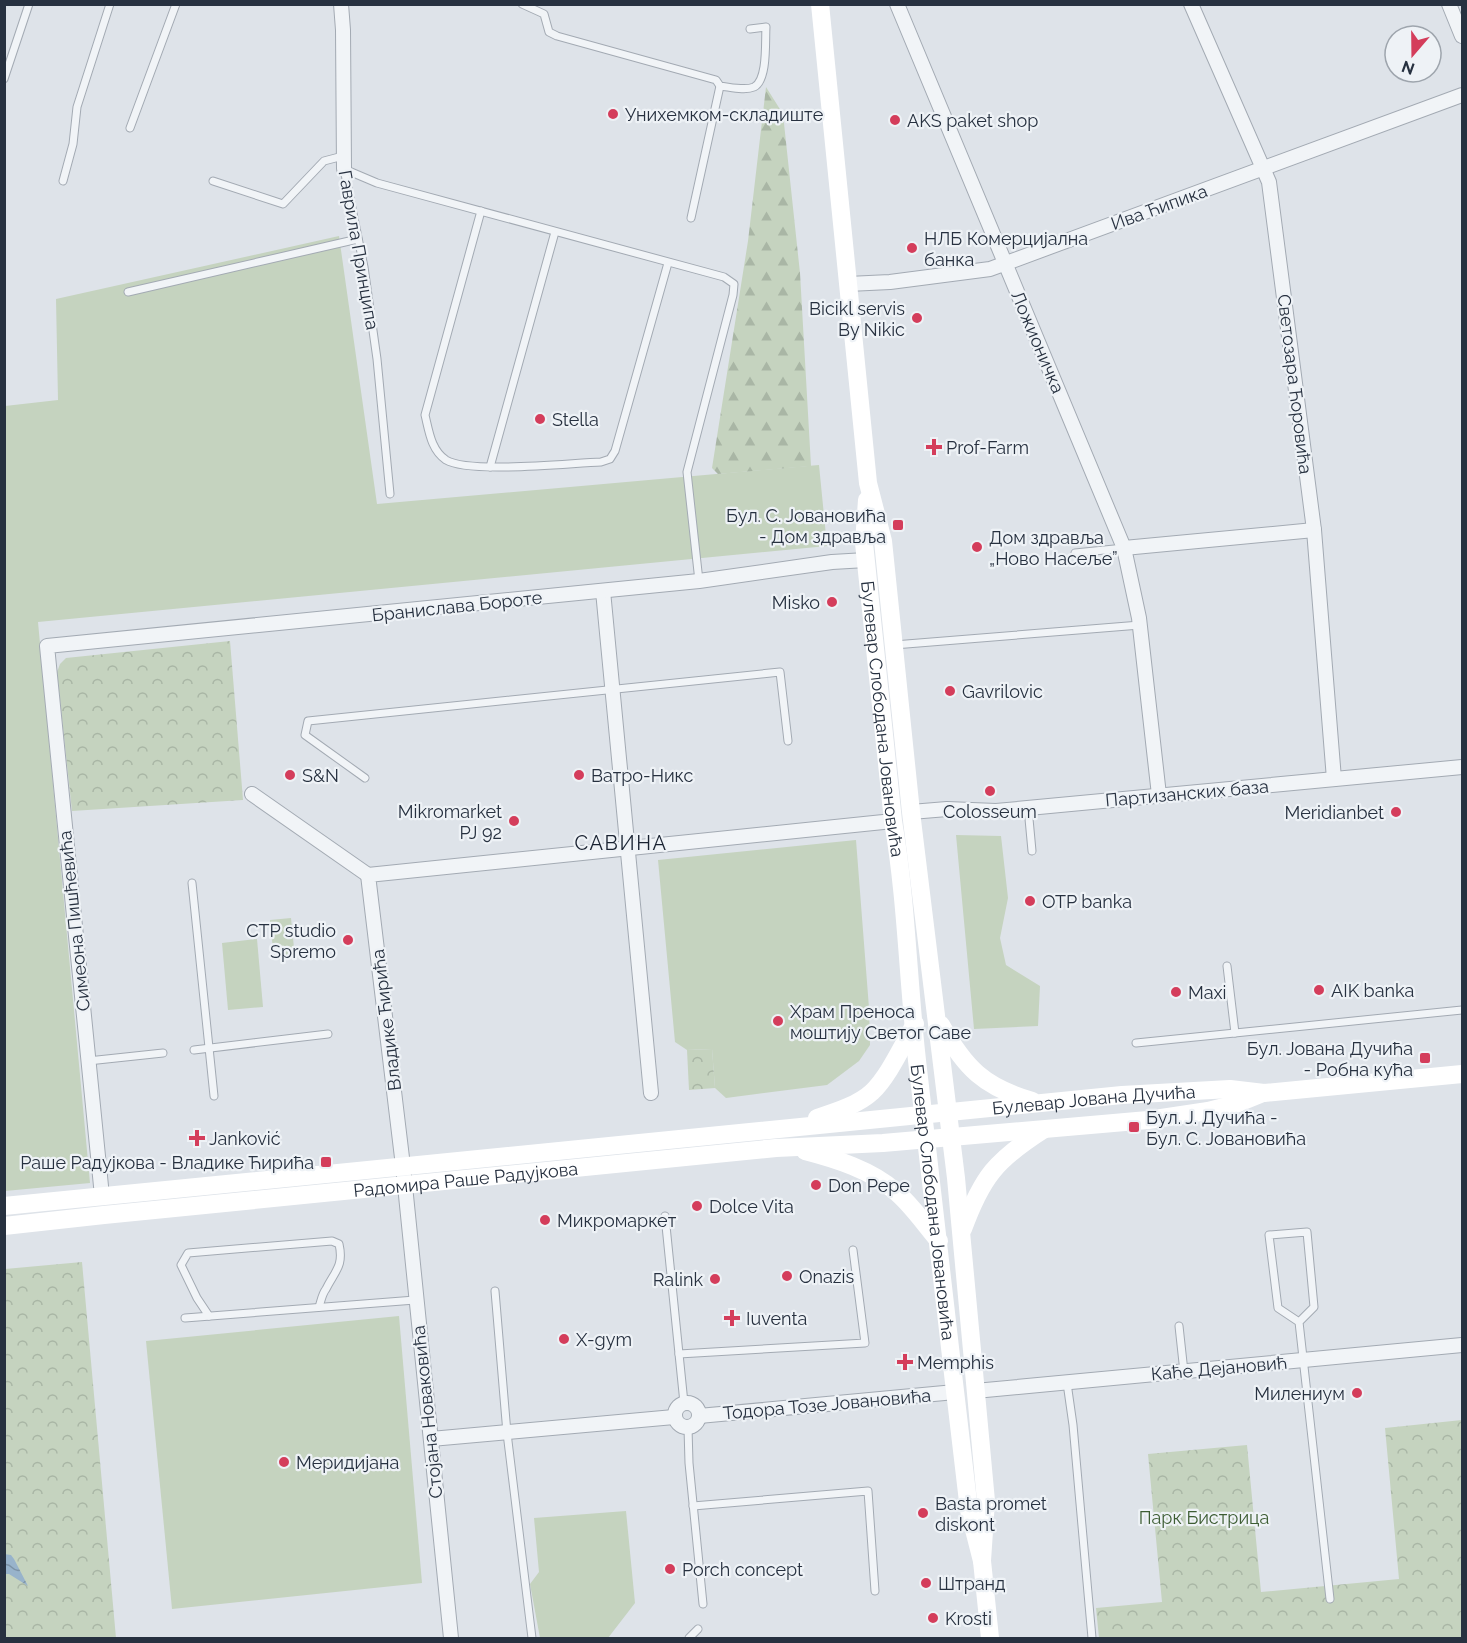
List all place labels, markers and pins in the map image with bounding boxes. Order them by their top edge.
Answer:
place label: Унихемком-складиште [625,104,824,125]
marker: Унихемком-складиште [606,107,620,121]
place label: AKS paket shop [907,110,1038,131]
marker: AKS paket shop [888,113,902,127]
place label: НЛБ Комерцијална банка [924,228,1088,270]
marker: НЛБ Комерцијална банка [905,241,919,255]
place label: Bicikl servis By Nikic [809,298,905,340]
marker: Bicikl servis By Nikic [910,311,924,325]
place label: Stella [552,409,599,430]
marker: Stella [533,412,547,426]
place label: Prof-Farm [946,437,1029,458]
marker: Prof-Farm [927,440,941,454]
place label: Бул. С. Јовановића - Дом здравља [726,505,886,547]
marker: Бул. С. Јовановића - Дом здравља [891,518,905,532]
place label: Дом здравља „Ново Насеље” [989,527,1118,569]
marker: Дом здравља „Ново Насеље” [970,540,984,554]
place label: Misko [772,592,820,613]
marker: Misko [825,595,839,609]
place label: Gavrilovic [962,681,1043,702]
marker: Gavrilovic [943,684,957,698]
place label: S&N [302,765,339,786]
place label: Ватро-Никс [591,765,693,786]
marker: S&N [283,768,297,782]
marker: Ватро-Никс [572,768,586,782]
marker: Colosseum [983,784,997,798]
place label: Mikromarket PJ 92 [398,801,502,843]
place label: Colosseum [943,801,1037,822]
place label: Meridianbet [1285,802,1384,823]
marker: Meridianbet [1389,805,1403,819]
marker: Mikromarket PJ 92 [507,814,521,828]
place label: OTP banka [1042,891,1132,912]
marker: OTP banka [1023,894,1037,908]
place label: CTP studio Spremo [246,920,336,962]
marker: CTP studio Spremo [341,933,355,947]
place label: AIK banka [1331,980,1414,1001]
place label: Maxi [1188,982,1227,1003]
marker: AIK banka [1312,983,1326,997]
marker: Maxi [1169,985,1183,999]
place label: Храм Преноса моштију Светог Саве [790,1001,971,1043]
marker: Храм Преноса моштију Светог Саве [771,1014,785,1028]
place label: Бул. Јована Дучића - Робна кућа [1247,1038,1413,1080]
marker: Бул. Јована Дучића - Робна кућа [1418,1051,1432,1065]
place label: Бул. Ј. Дучића - Бул. С. Јовановића [1146,1107,1306,1149]
marker: Бул. Ј. Дучића - Бул. С. Јовановића [1127,1120,1141,1134]
place label: Janković [209,1128,281,1149]
marker: Janković [190,1131,204,1145]
place label: Раше Радујкова - Владике Ћирића [20,1152,314,1173]
marker: Раше Радујкова - Владике Ћирића [319,1155,333,1169]
place label: Don Pepe [828,1175,910,1196]
marker: Don Pepe [809,1178,823,1192]
place label: Dolce Vita [709,1196,794,1217]
marker: Dolce Vita [690,1199,704,1213]
place label: Микромаркет [557,1210,677,1231]
marker: Микромаркет [538,1213,552,1227]
place label: Onazis [799,1266,855,1287]
place label: Ralink [653,1269,703,1290]
marker: Onazis [780,1269,794,1283]
marker: Ralink [708,1272,722,1286]
place label: Iuventa [746,1308,807,1329]
marker: Iuventa [723,1309,741,1327]
place label: X-gym [576,1329,632,1350]
marker: X-gym [557,1332,571,1346]
place label: Memphis [917,1352,994,1373]
marker: Memphis [898,1355,912,1369]
place label: Милениум [1254,1383,1345,1404]
marker: Милениум [1350,1386,1364,1400]
place label: Меридијана [296,1452,399,1473]
marker: Меридијана [277,1455,291,1469]
place label: Basta promet diskont [935,1493,1047,1535]
marker: Basta promet diskont [916,1506,930,1520]
place label: Porch concept [682,1559,803,1580]
marker: Porch concept [663,1562,677,1576]
place label: Штранд [938,1573,1006,1594]
marker: Штранд [919,1576,933,1590]
place label: Krosti [945,1608,992,1629]
marker: Krosti [926,1611,940,1625]

